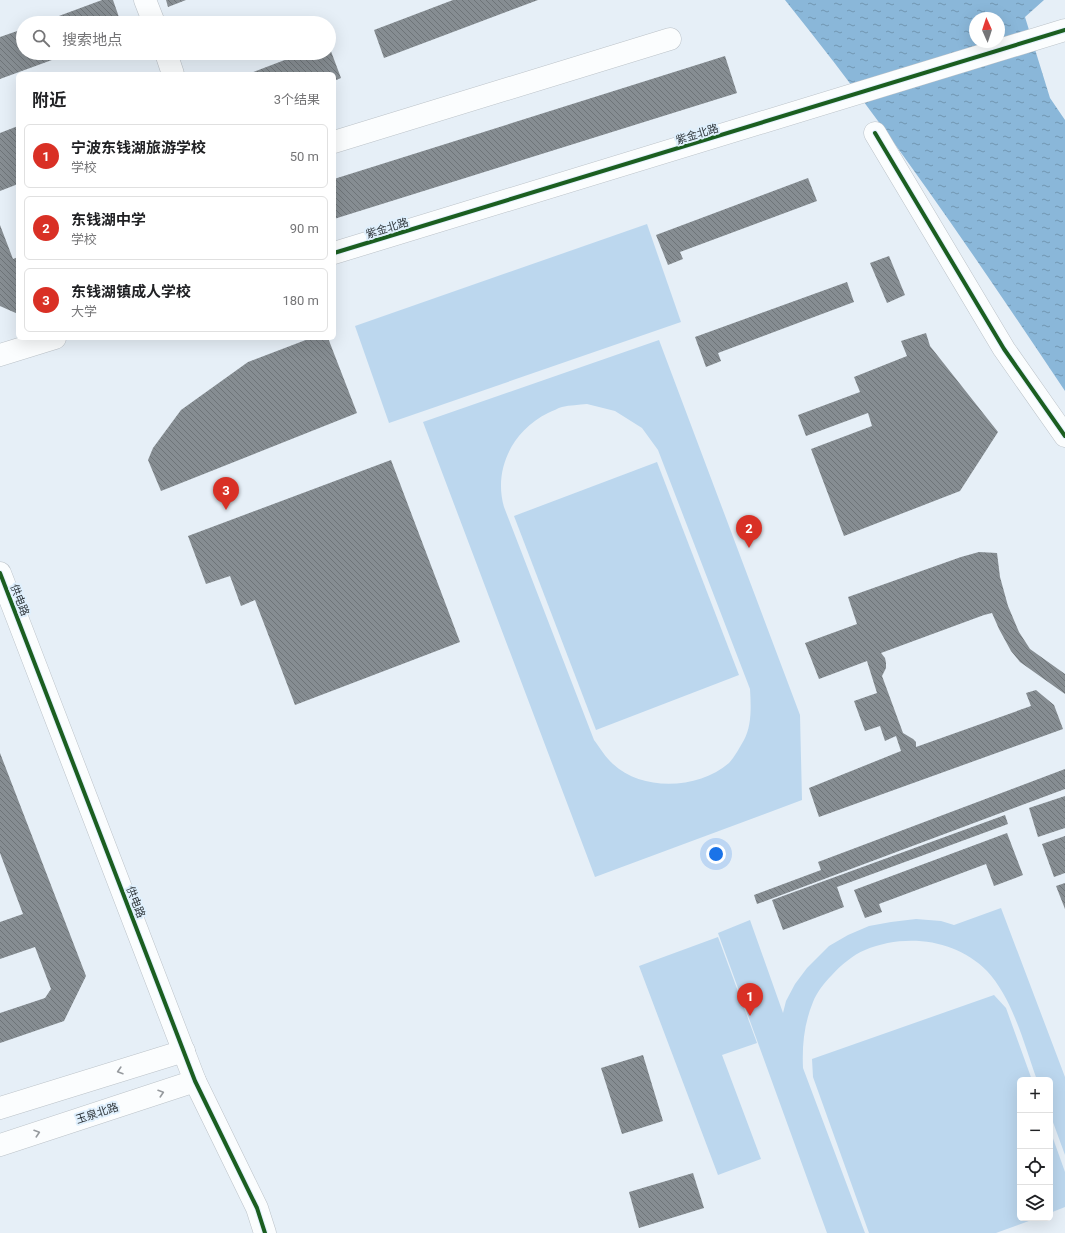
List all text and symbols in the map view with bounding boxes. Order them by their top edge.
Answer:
north arrow [969,12,1005,48]
search box [16,16,336,60]
icon: search [30,27,52,49]
text: 搜索地点 [62,31,122,49]
text: 附近 [32,90,66,110]
text: 3个结果 [274,92,320,107]
street label: 紫金北路 [674,122,720,147]
text: 宁波东钱湖旅游学校 [71,139,206,157]
text: 1 [42,149,50,164]
text: 50 m [290,149,319,164]
text: 学校 [71,160,97,175]
text: 东钱湖中学 [71,211,146,229]
street label: 紫金北路 [364,216,410,241]
text: 2 [42,221,50,236]
text: 90 m [290,221,319,236]
text: 学校 [71,232,97,247]
text: 东钱湖镇成人学校 [71,283,191,301]
text: 3 [42,293,50,308]
text: 180 m [282,293,319,308]
text: 大学 [71,304,97,319]
pin: 3 [213,477,239,510]
pin: 2 [736,515,762,548]
street label: 供电路 [8,582,32,618]
your location [706,844,726,864]
street label: 供电路 [124,884,148,920]
pin: 1 [737,983,763,1016]
one-way arrow [117,1066,124,1075]
map controls [1017,1077,1053,1221]
button: + [1017,1077,1053,1113]
one-way arrow [157,1089,164,1098]
street label: 玉泉北路 [74,1100,120,1126]
button: − [1017,1113,1053,1149]
one-way arrow [33,1129,40,1138]
button: locate [1017,1149,1053,1185]
button: layers [1017,1185,1053,1221]

